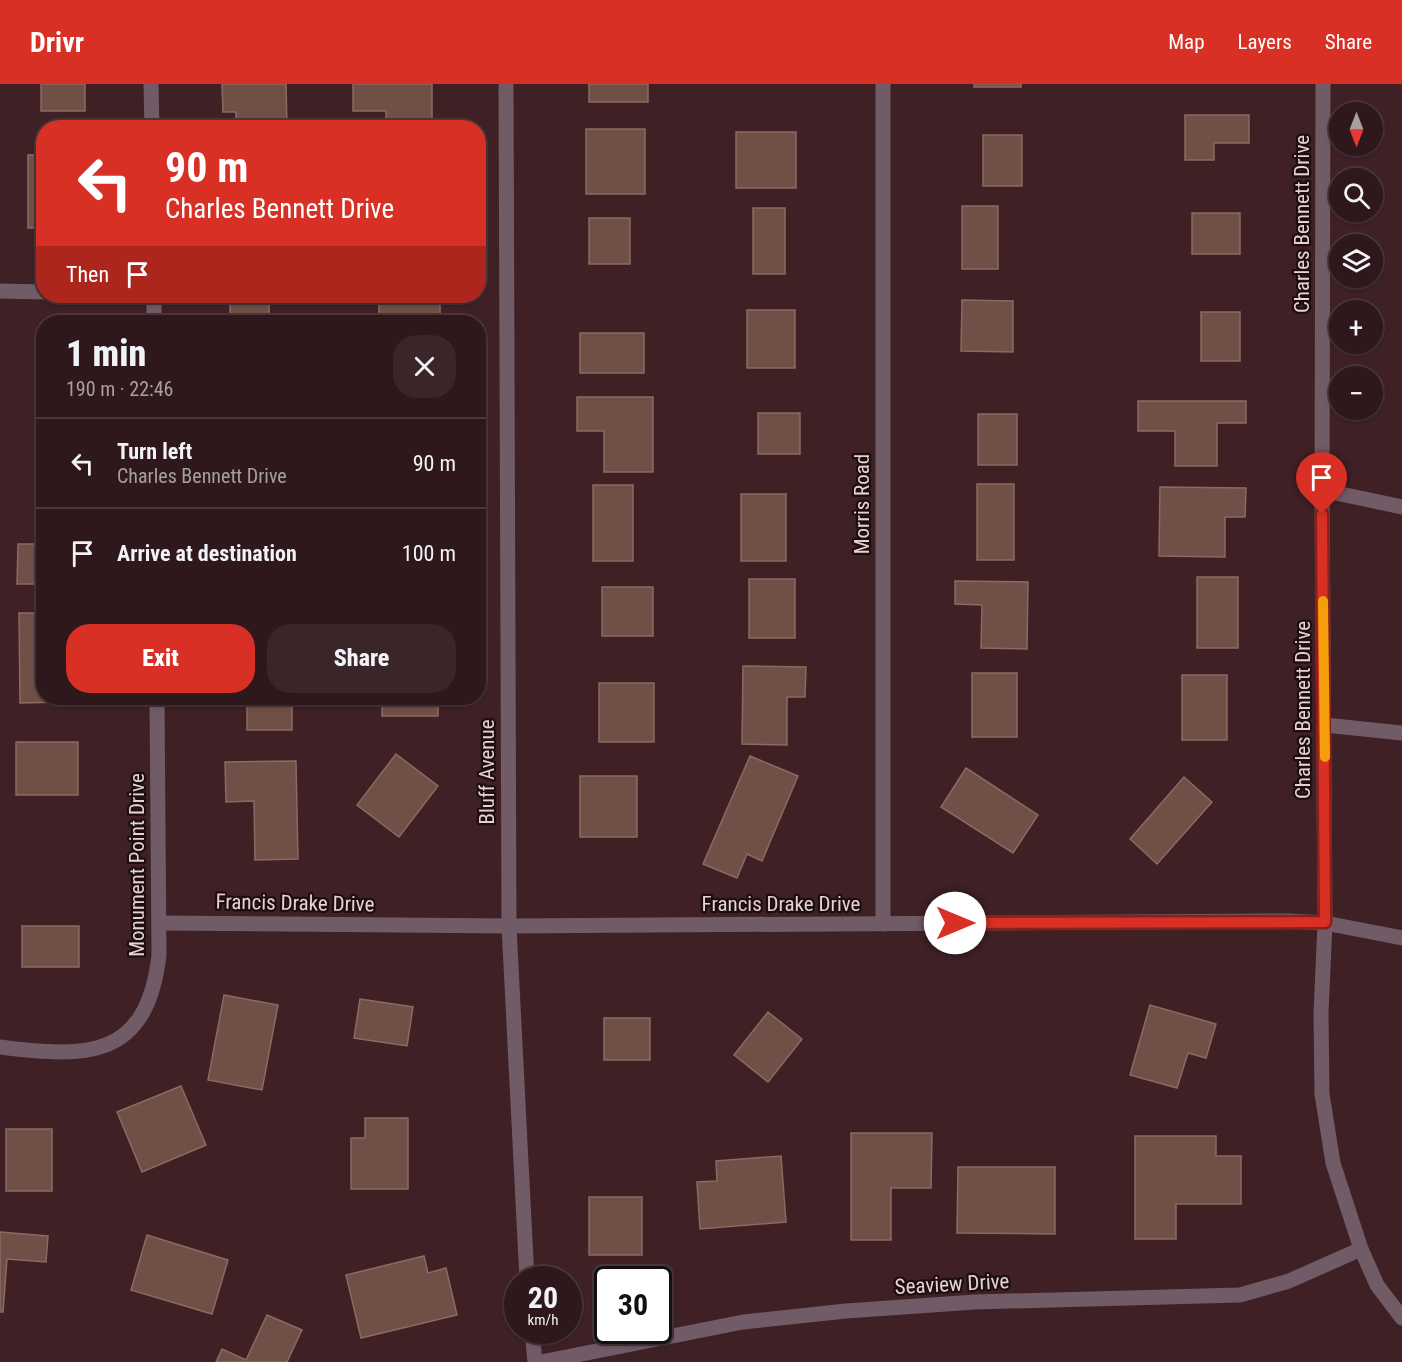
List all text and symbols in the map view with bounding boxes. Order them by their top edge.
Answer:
text: Drivr [30,26,84,59]
text: Map [1168,30,1205,54]
text: Layers [1238,30,1292,54]
text: Share [1325,30,1372,54]
north arrow [1329,102,1383,156]
map controls [1329,102,1383,420]
street label: Charles Bennett Drive [1290,135,1314,313]
text: 90 m [165,143,248,192]
icon: left [66,144,144,222]
button: search [1329,168,1383,222]
text: Charles Bennett Drive [165,193,394,225]
button: layers [1329,234,1383,288]
icon: arrive [121,258,154,291]
text: Then [66,262,109,287]
button: + [1329,300,1383,354]
text: 1 min [66,333,146,375]
button: close [393,335,456,398]
button: − [1329,366,1383,420]
text: 190 m · 22:46 [66,377,173,401]
text: Turn left [117,439,192,464]
icon: left [66,447,99,480]
text: 90 m [413,451,456,476]
pin [1296,452,1347,514]
street label: Morris Road [850,454,874,554]
icon: arrive [1305,461,1338,494]
text: Charles Bennett Drive [117,464,287,488]
icon: arrive [66,537,99,570]
text: Arrive at destination [117,541,297,566]
text: 100 m [402,541,456,566]
street label: Charles Bennett Drive [1291,621,1315,799]
button: Exit [66,624,255,693]
button: Share [267,624,456,693]
street label: Bluff Avenue [475,719,499,825]
street label: Monument Point Drive [125,773,149,957]
street label: Francis Drake Drive [215,890,375,916]
position arrow [923,891,987,955]
street label: Francis Drake Drive [702,892,861,916]
speed limit sign: 30 [594,1266,672,1344]
street label: Seaview Drive [894,1269,1010,1299]
text: 20 [528,1280,558,1315]
text: km/h [528,1311,558,1329]

